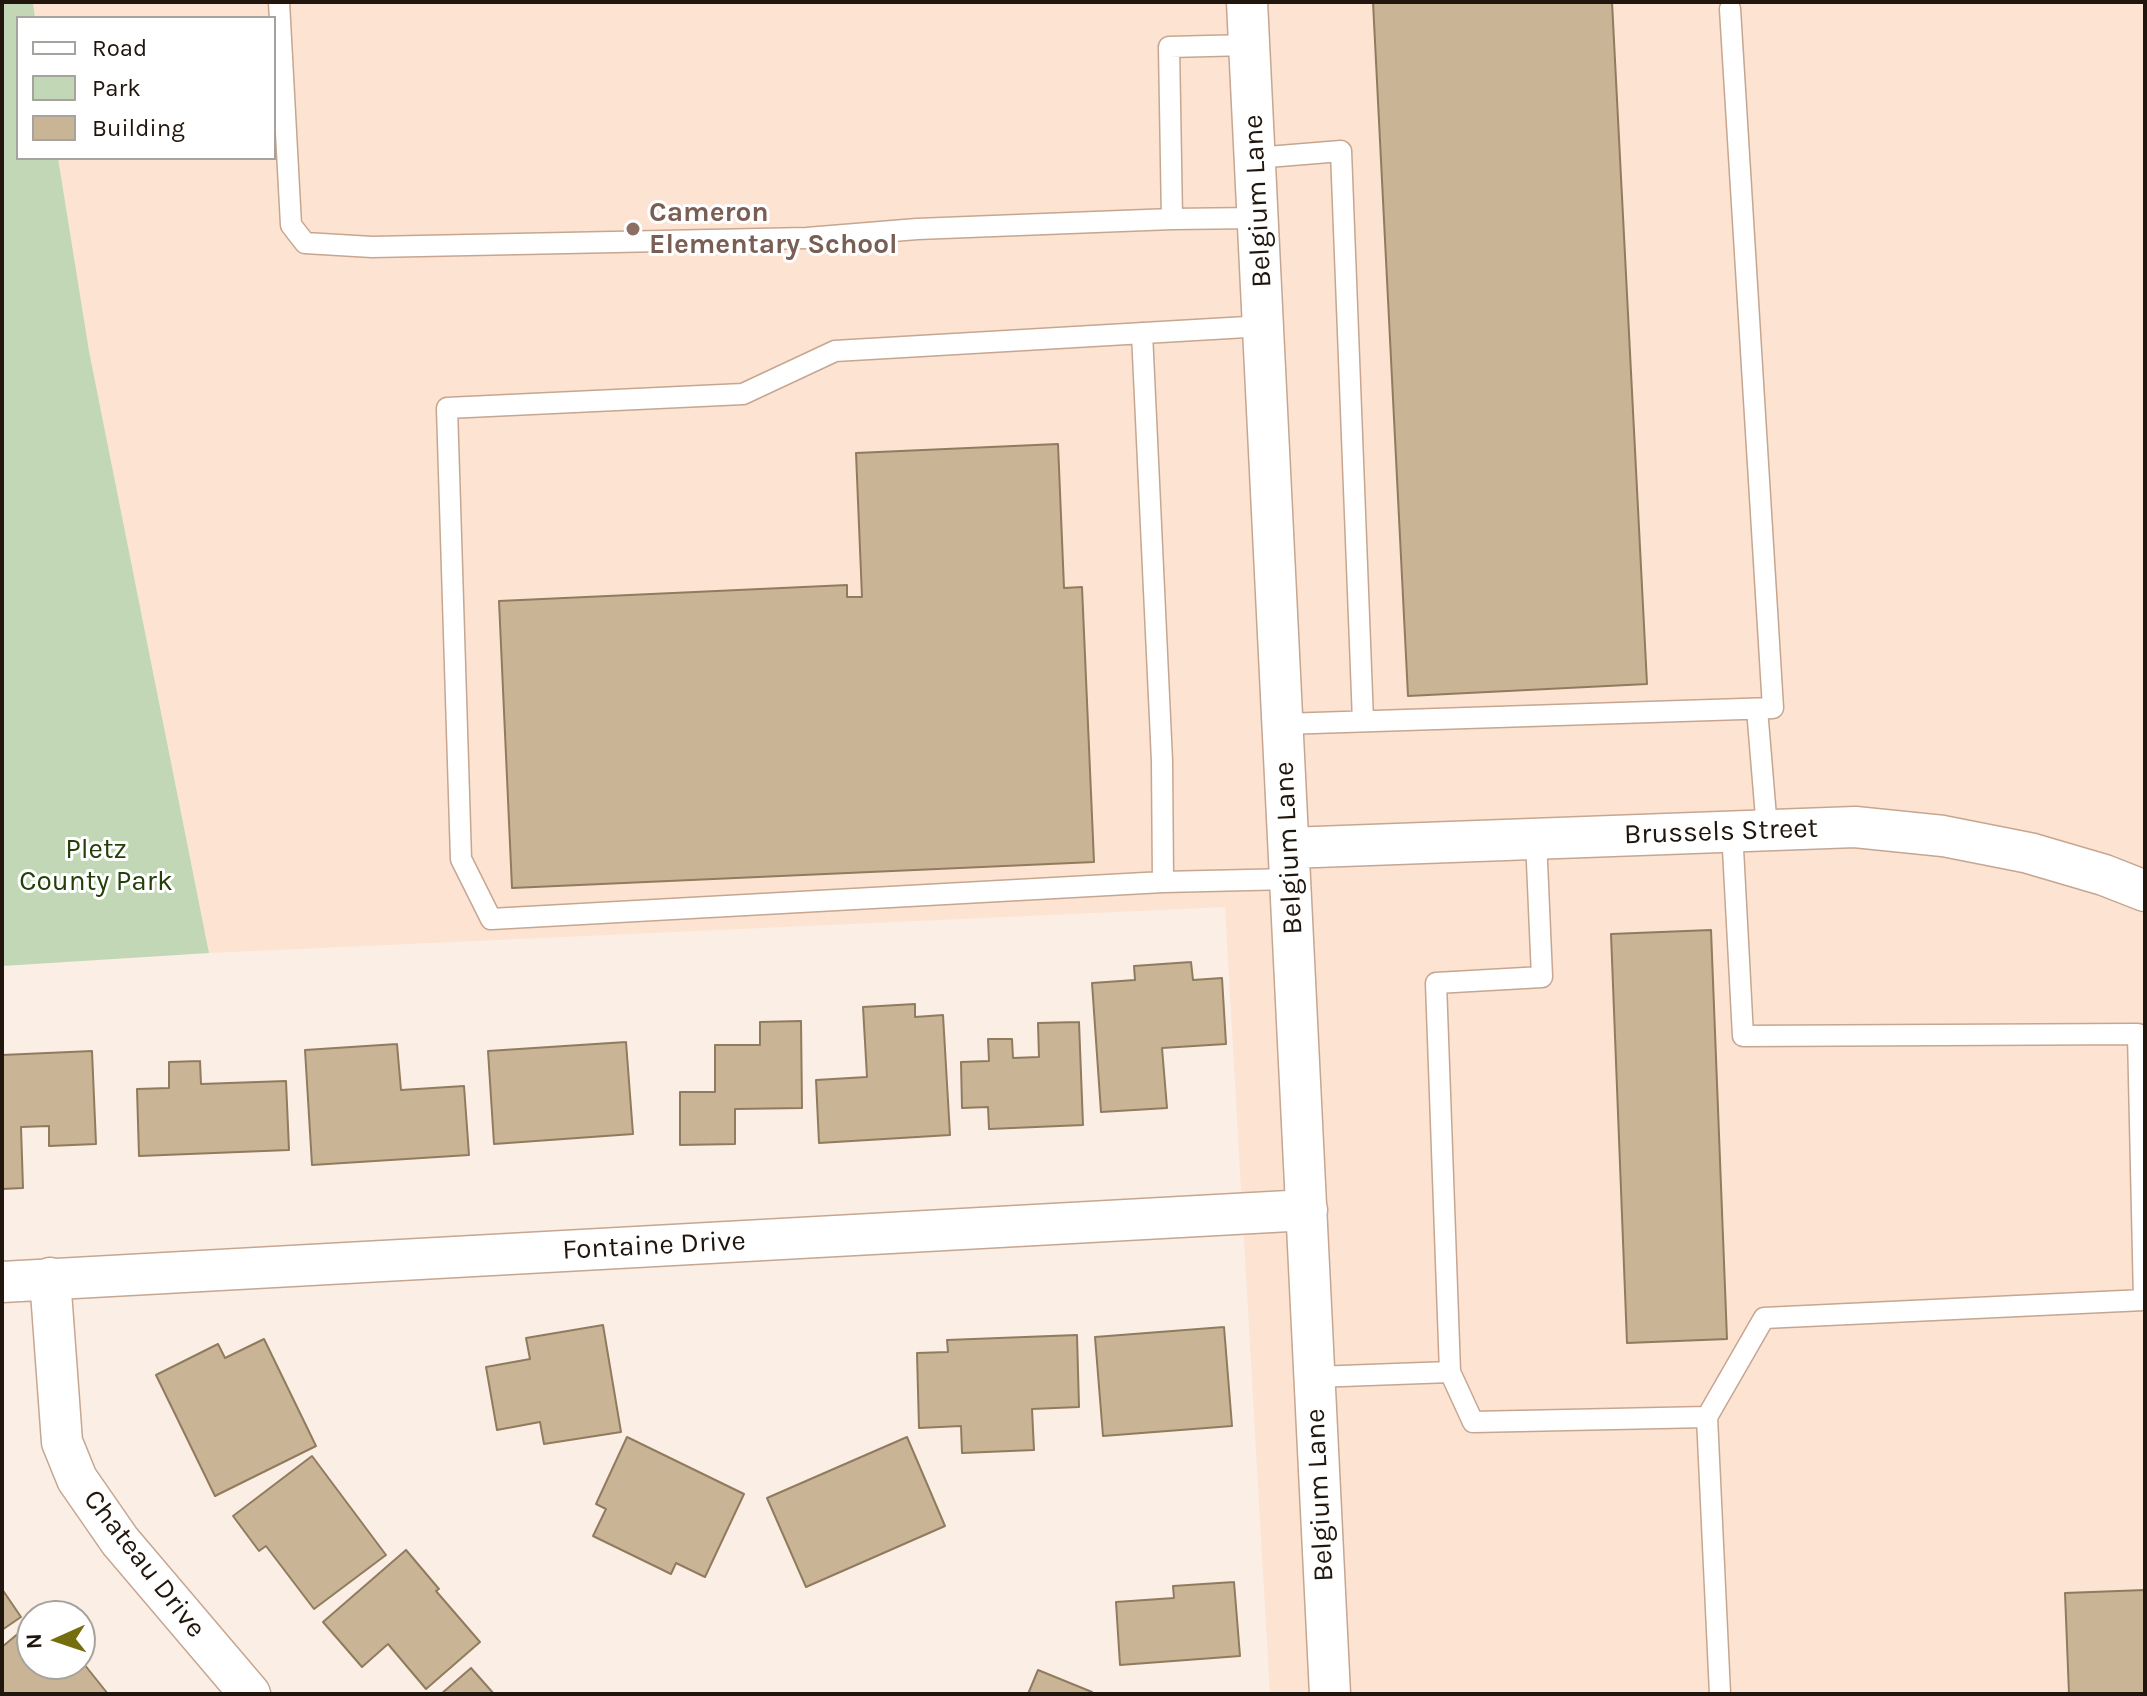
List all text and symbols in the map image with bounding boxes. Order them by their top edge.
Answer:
legend [16,16,276,160]
text: Road [92,34,147,62]
text: Park [92,74,141,102]
text: Building [92,114,185,142]
street label: Belgium Lane [1237,114,1279,288]
place label: Cameron Elementary School [649,196,898,262]
marker: Cameron Elementary School [624,220,642,238]
street label: Belgium Lane [1268,761,1310,935]
street label: Brussels Street [1623,812,1819,852]
park label: Pletz County Park [19,833,173,899]
street label: Fontaine Drive [561,1224,747,1268]
street label: Belgium Lane [1299,1408,1341,1582]
street label: Chateau Drive [76,1483,212,1645]
north arrow [16,1600,96,1680]
text: N [21,1633,47,1650]

